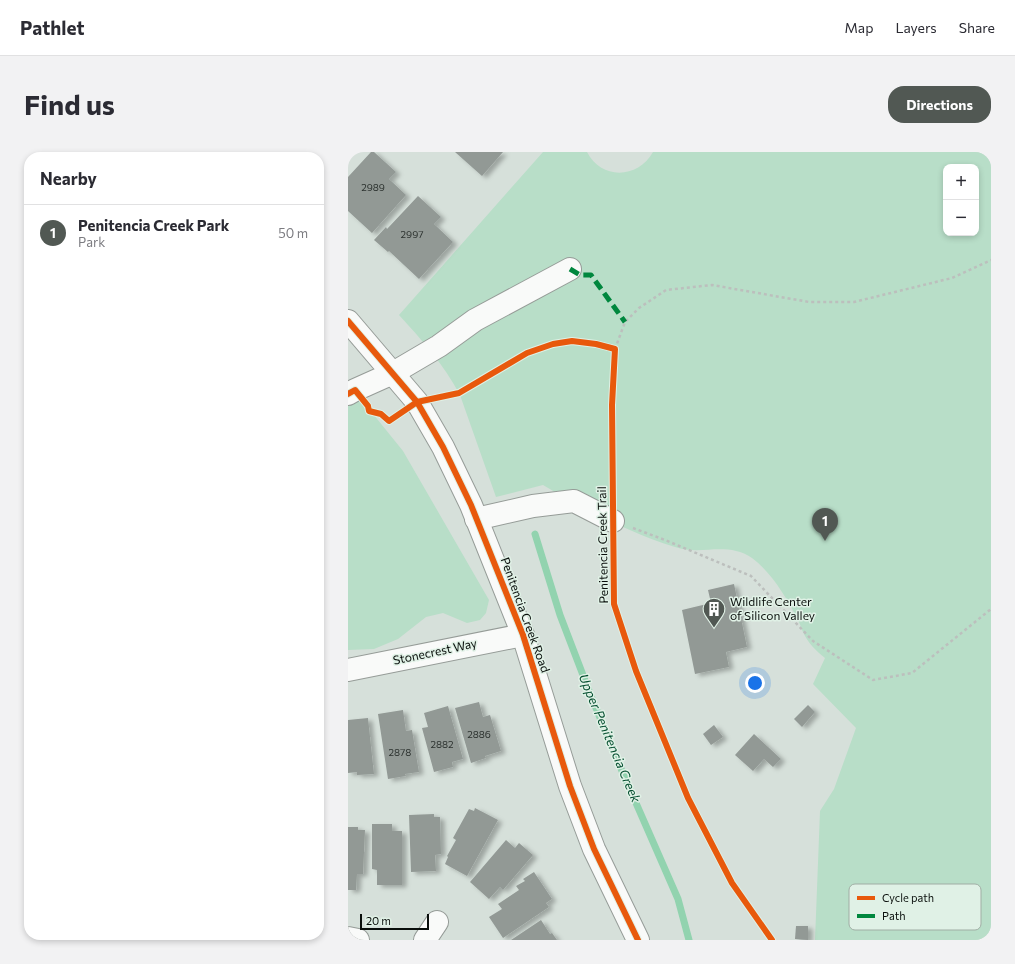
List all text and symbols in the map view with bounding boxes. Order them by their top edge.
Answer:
text: Pathlet [20,16,85,39]
text: Map [845,19,873,36]
text: Layers [895,19,937,36]
text: Share [959,19,995,36]
button: Directions [888,86,991,123]
text: Find us [24,87,115,121]
map controls [943,164,979,236]
button: + [943,164,979,200]
text: Nearby [40,168,97,189]
house number: 2989 [361,181,385,193]
button: − [943,200,979,236]
text: Penitencia Creek Park [78,216,229,234]
text: 1 [50,225,56,241]
text: 50 m [278,225,308,241]
house number: 2997 [401,228,423,240]
text: Park [78,234,105,250]
street label: Penitencia Creek Trail [594,486,610,604]
pin: 1 [812,508,838,541]
street label: Penitencia Creek Road [499,555,553,674]
place label: Wildlife Center of Silicon Valley [730,594,815,622]
building icon: Wildlife Center of Silicon Valley [701,596,727,629]
street label: Stonecrest Way [391,635,478,667]
water label: Upper Penitencia Creek [576,671,645,806]
your location [745,673,765,693]
house number: 2886 [467,728,491,740]
house number: 2882 [430,738,454,750]
house number: 2878 [389,746,411,758]
legend [849,884,981,930]
text: Cycle path [882,891,934,904]
text: Path [882,909,905,922]
scale bar [360,912,429,931]
text: 20 m [366,914,391,927]

